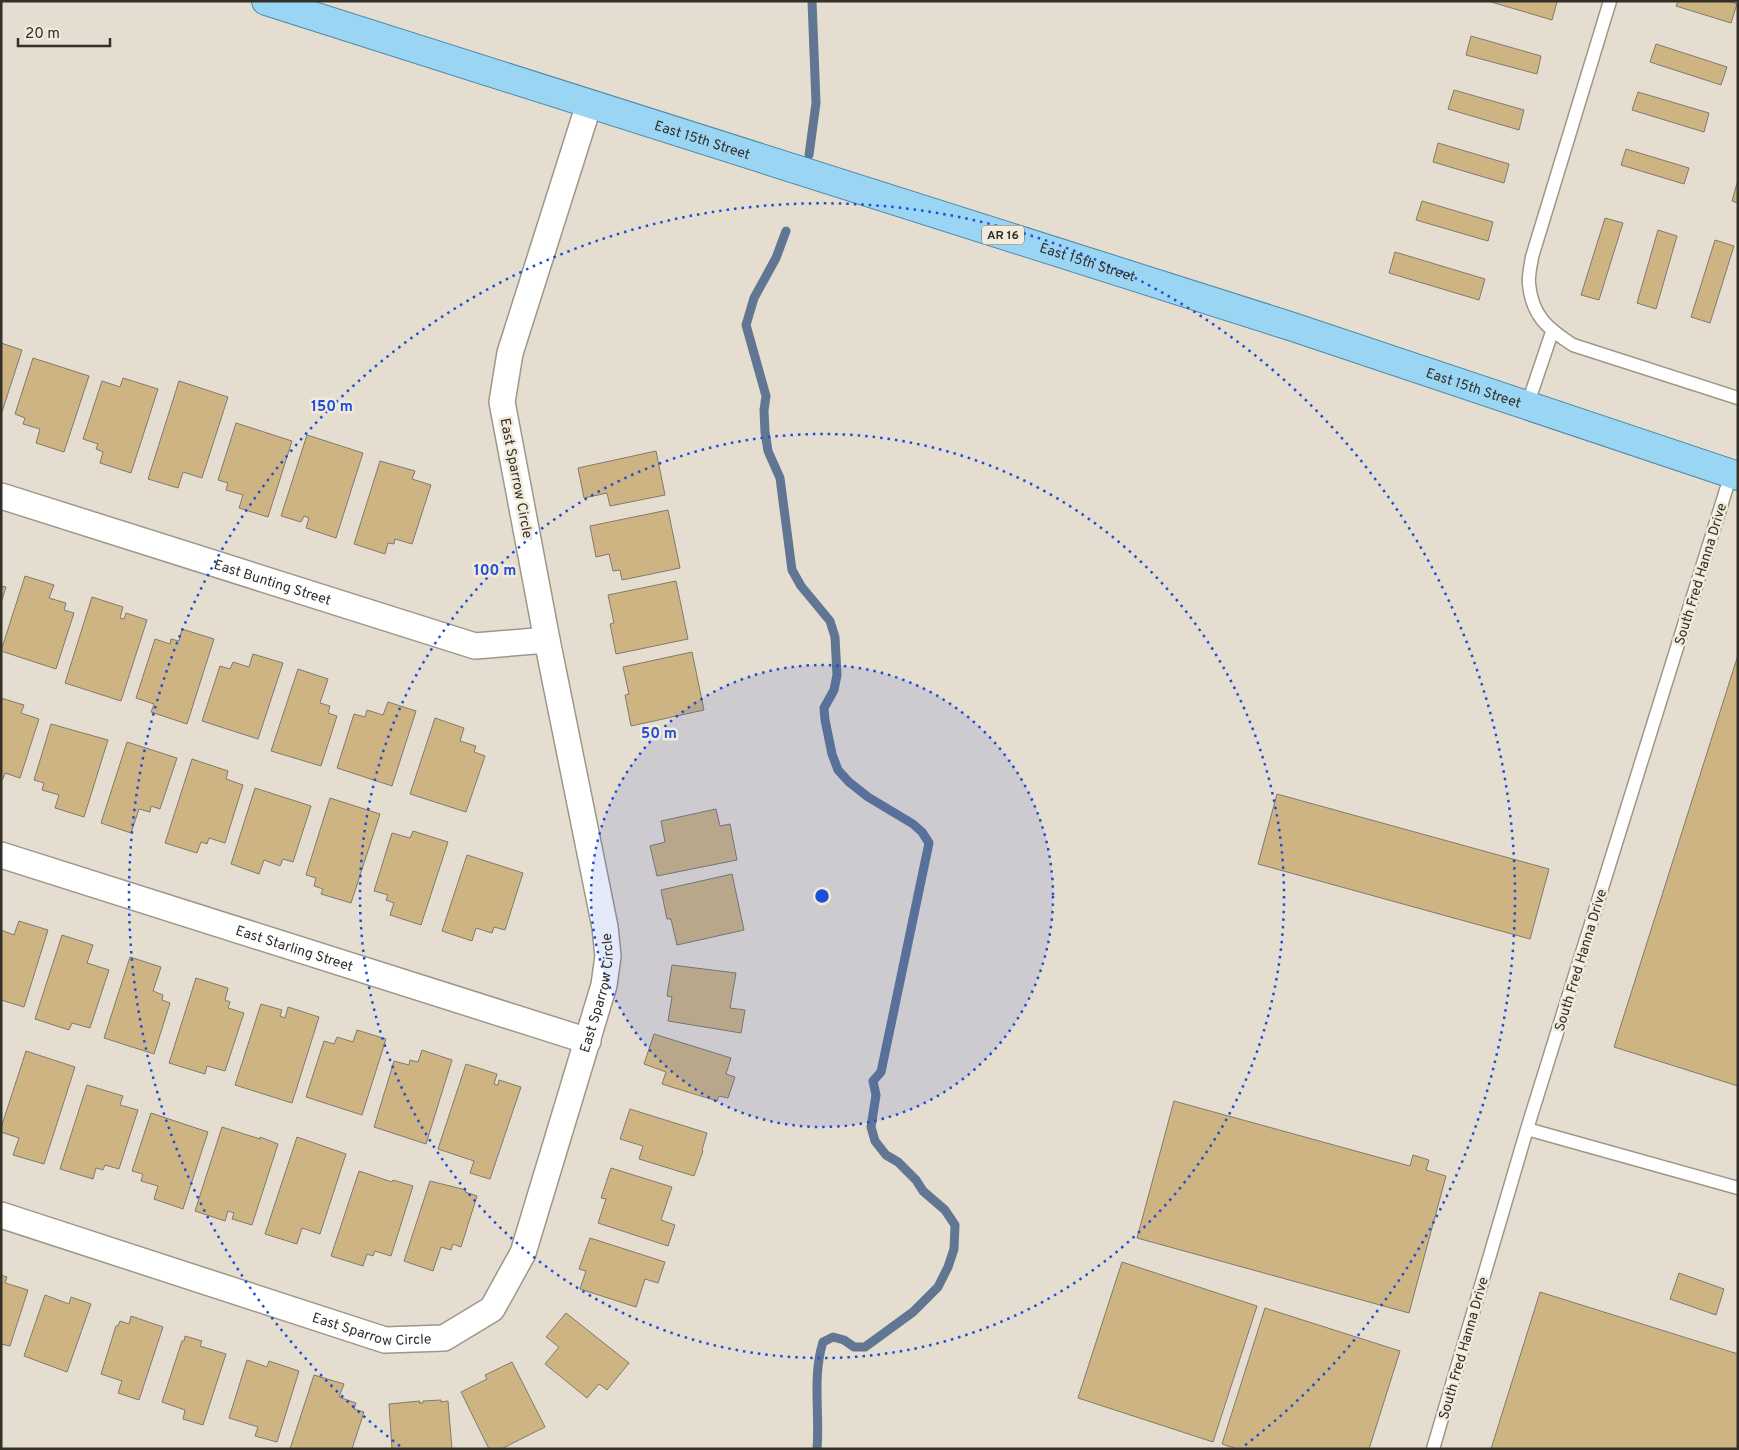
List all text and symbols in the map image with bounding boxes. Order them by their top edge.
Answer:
scale bar [18,15,110,47]
text: 20 m [25,25,60,44]
street label: East 15th Street [652,118,752,164]
road number: AR 16 [982,226,1024,244]
street label: East 15th Street [1037,240,1137,286]
street label: East 15th Street [1423,365,1523,413]
text: 150 m [311,398,353,417]
street label: East Sparrow Circle [496,417,536,540]
street label: South Fred Hanna Drive [1672,501,1731,648]
street label: East Bunting Street [212,557,333,610]
text: 100 m [474,562,516,581]
text: 50 m [641,725,677,744]
centre of rings [813,887,831,905]
street label: South Fred Hanna Drive [1552,887,1611,1034]
street label: East Starling Street [233,923,355,976]
street label: East Sparrow Circle [577,932,618,1055]
street label: South Fred Hanna Drive [1436,1275,1493,1422]
street label: East Sparrow Circle [310,1310,432,1350]

